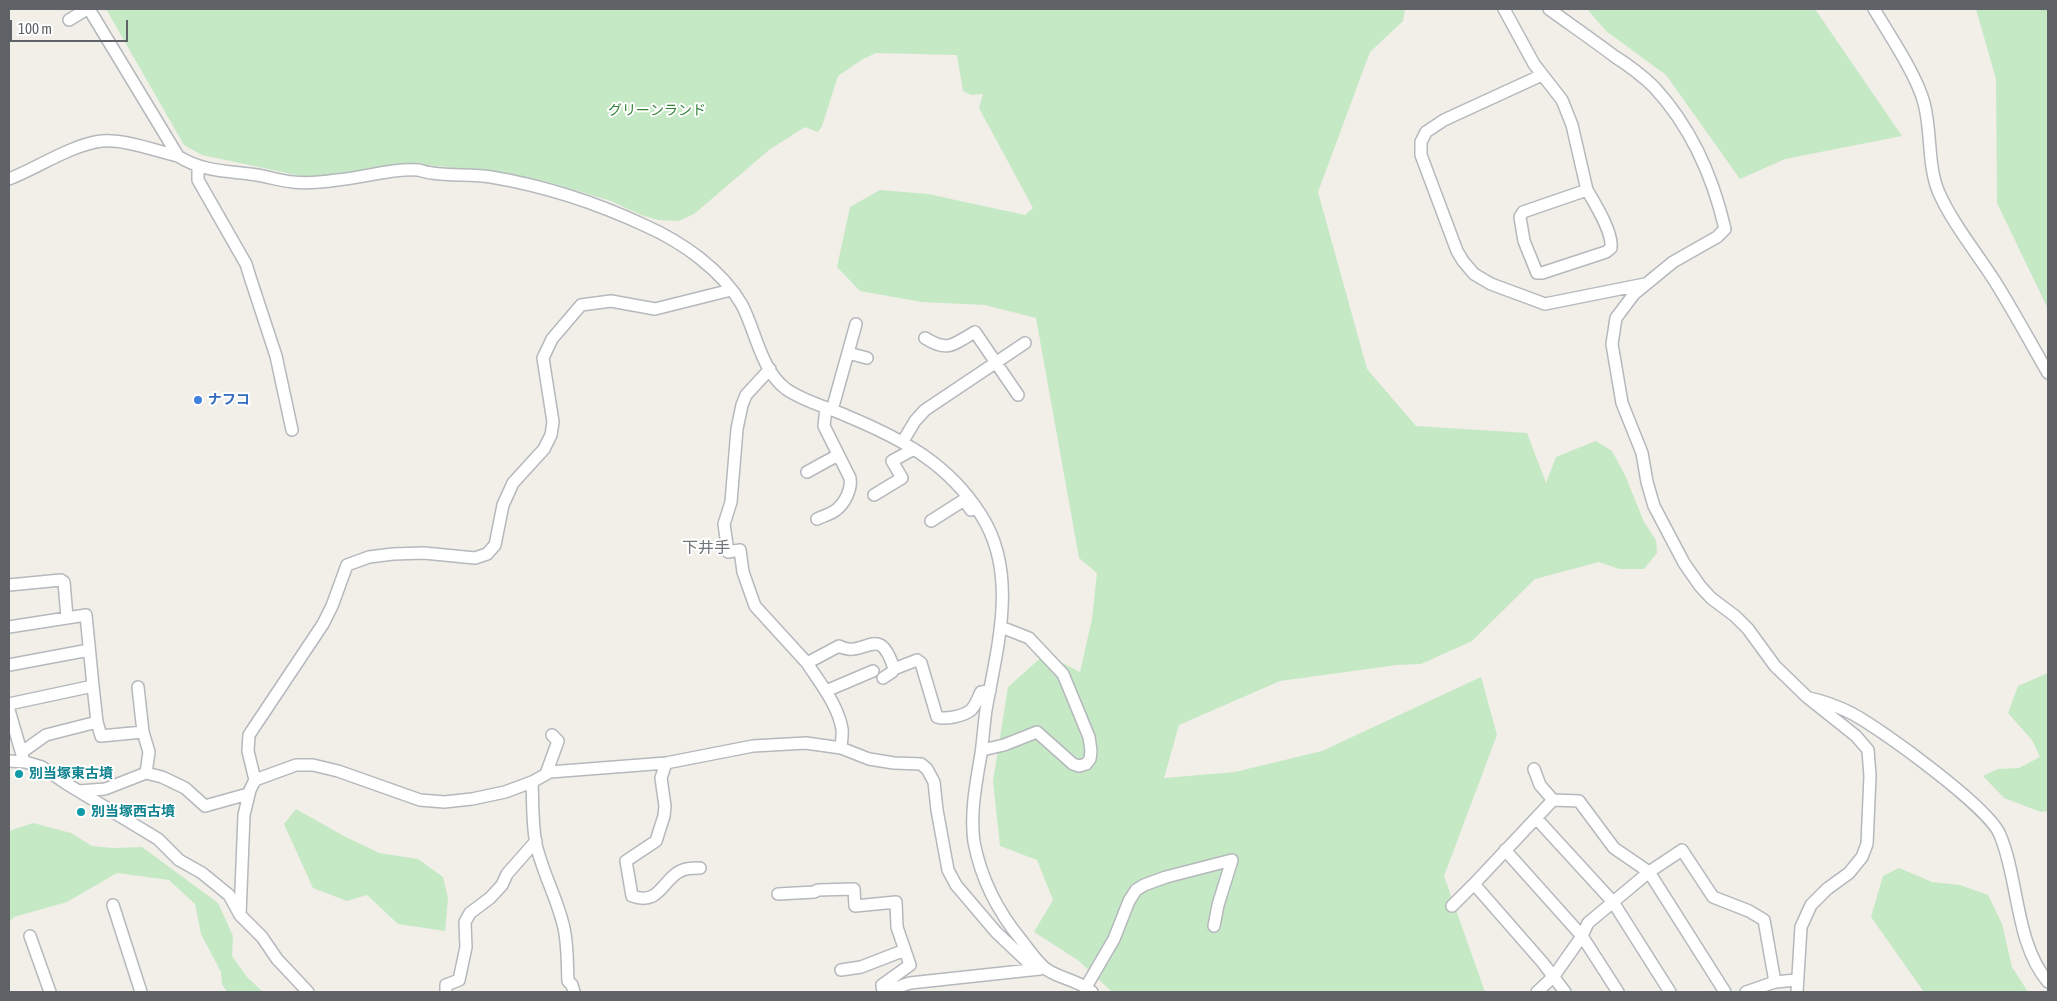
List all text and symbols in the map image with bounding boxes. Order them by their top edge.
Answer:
scale bar [12,10,130,42]
text: 100 m [18,20,52,37]
park label: グリーンランド [608,103,706,119]
place label: ナフコ [208,392,250,408]
marker: ナフコ [192,394,204,406]
district label: 下井手 [682,538,730,558]
place label: 別当塚東古墳 [29,766,113,782]
marker: 別当塚東古墳 [13,768,25,780]
place label: 別当塚西古墳 [91,804,175,820]
marker: 別当塚西古墳 [75,806,87,818]

